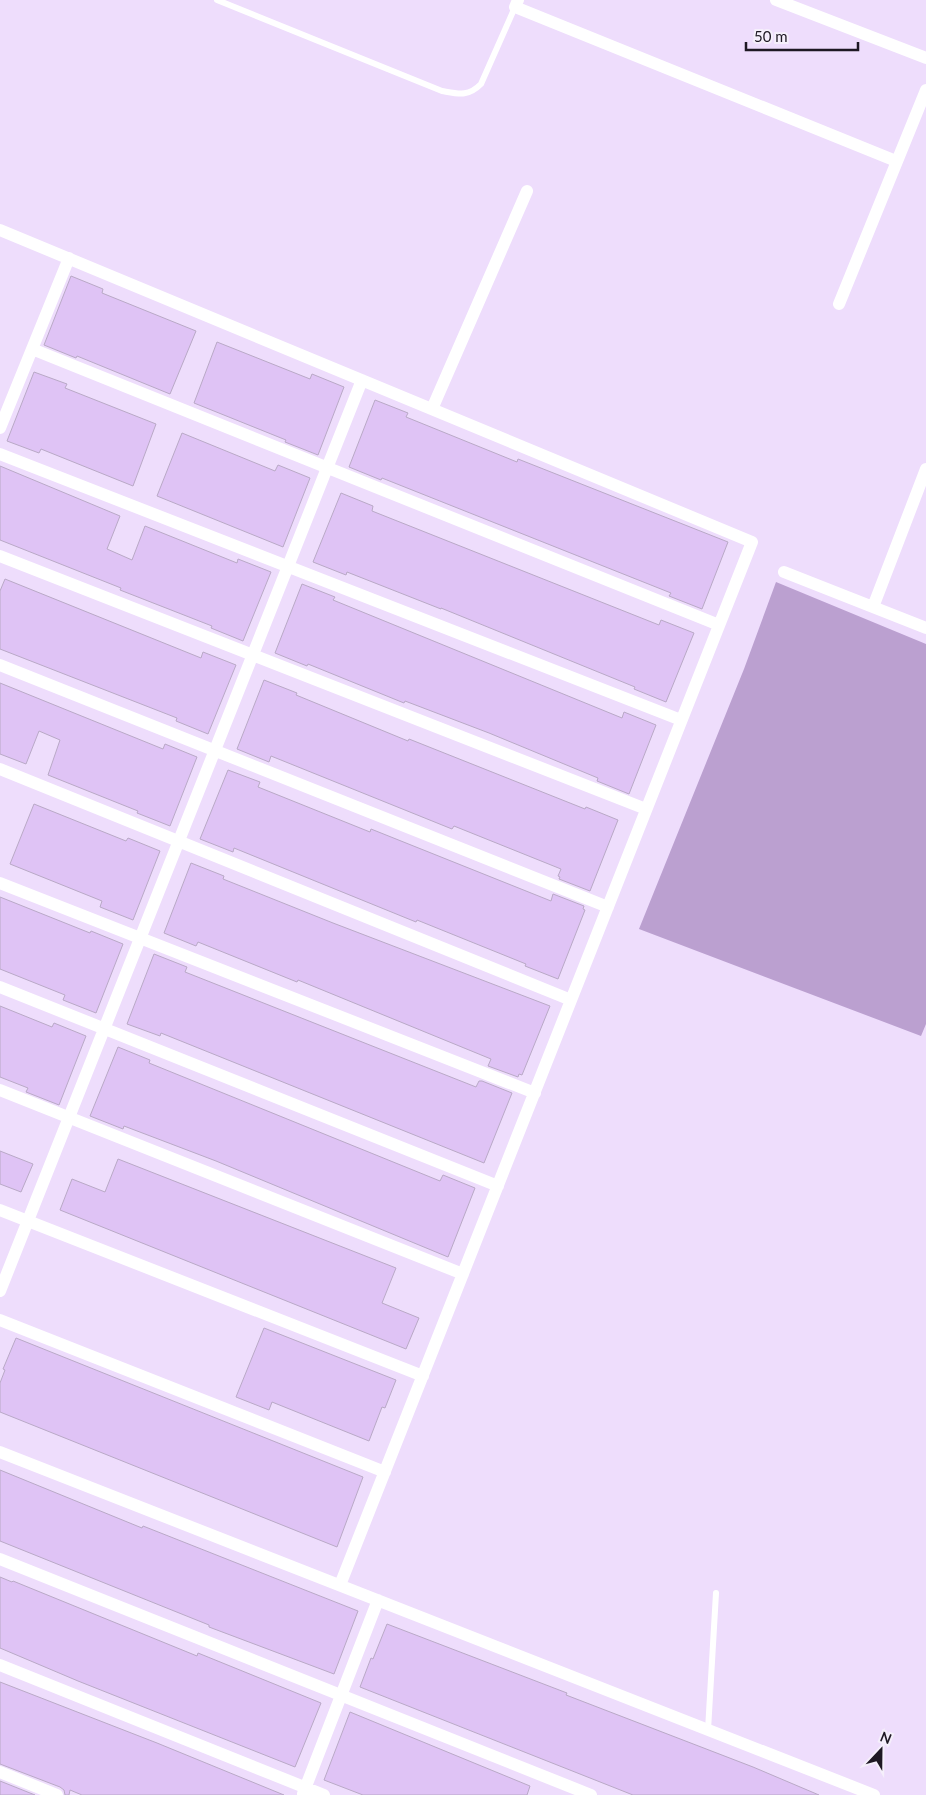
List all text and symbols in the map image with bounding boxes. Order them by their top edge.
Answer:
scale bar [746,20,858,52]
text: 50 m [754,27,788,45]
north arrow [856,1725,906,1775]
text: N [878,1728,894,1747]

